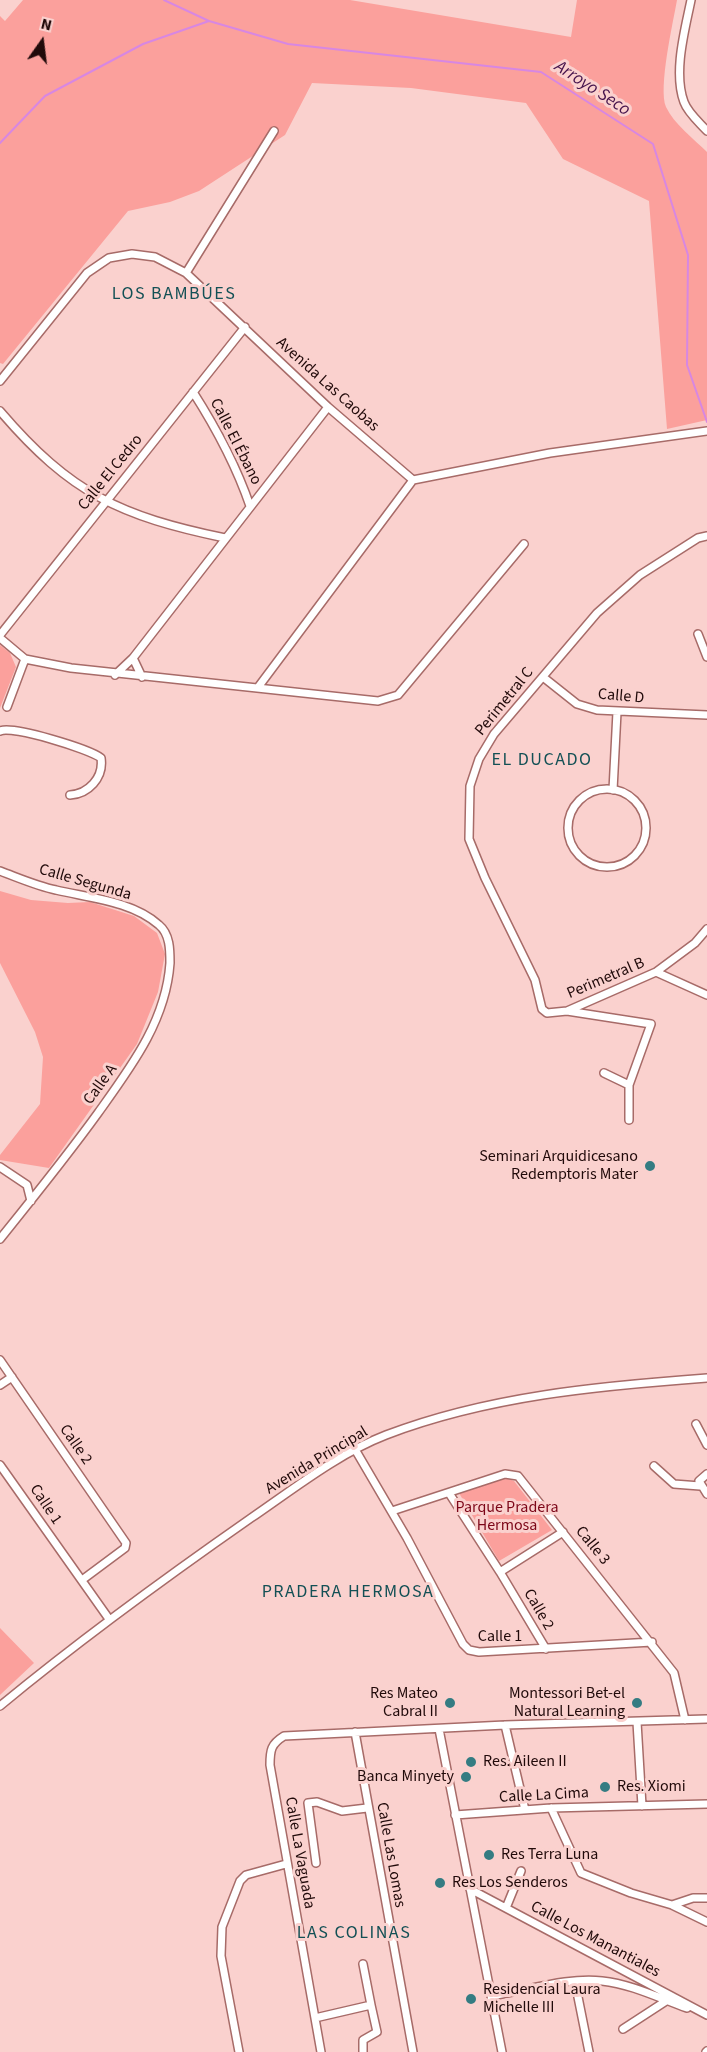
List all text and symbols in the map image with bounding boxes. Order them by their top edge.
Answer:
north arrow [12,12,72,72]
text: N [39,13,54,36]
water label: Arroyo Seco [550,57,634,121]
district label: LOS BAMBÚES [112,284,236,306]
street label: Avenida Las Caobas [272,334,382,436]
street label: Calle El Ébano [205,395,265,489]
street label: Calle El Cedro [75,431,147,515]
street label: Perimetral C [472,664,538,740]
street label: Calle D [597,685,645,709]
district label: EL DUCADO [491,750,593,772]
street label: Calle Segunda [37,861,133,905]
street label: Perimetral B [564,954,648,1004]
street label: Calle A [80,1061,122,1109]
place label: Seminari Arquidicesano Redemptoris Mater [479,1147,638,1185]
marker: Seminari Arquidicesano Redemptoris Mater [643,1159,657,1173]
street label: Calle 2 [54,1421,96,1469]
street label: Avenida Principal [262,1423,372,1499]
street label: Calle 1 [25,1481,65,1529]
park label: Parque Pradera Hermosa [456,1498,558,1536]
street label: Calle 3 [571,1523,613,1569]
district label: PRADERA HERMOSA [262,1582,434,1604]
street label: Calle 2 [519,1586,557,1634]
street label: Calle 1 [478,1627,522,1647]
place label: Res Mateo Cabral II [370,1684,438,1722]
place label: Montessori Bet-el Natural Learning [509,1684,625,1722]
marker: Res Mateo Cabral II [443,1696,457,1710]
marker: Montessori Bet-el Natural Learning [630,1696,644,1710]
place label: Res. Aileen II [483,1752,567,1772]
marker: Res. Aileen II [464,1755,478,1769]
place label: Banca Minyety [357,1767,454,1787]
marker: Banca Minyety [459,1770,473,1784]
place label: Res. Xiomi [617,1777,686,1797]
marker: Res. Xiomi [598,1780,612,1794]
street label: Calle La Cima [499,1784,589,1808]
street label: Calle La Vaguada [280,1796,318,1910]
street label: Calle Las Lomas [371,1801,409,1909]
place label: Res Terra Luna [501,1845,598,1865]
marker: Res Terra Luna [482,1848,496,1862]
place label: Res Los Senderos [452,1873,568,1893]
marker: Res Los Senderos [433,1876,447,1890]
street label: Calle Los Manantiales [527,1898,663,1982]
district label: LAS COLINAS [297,1923,411,1945]
place label: Residencial Laura Michelle III [483,1980,600,2018]
marker: Residencial Laura Michelle III [464,1992,478,2006]

